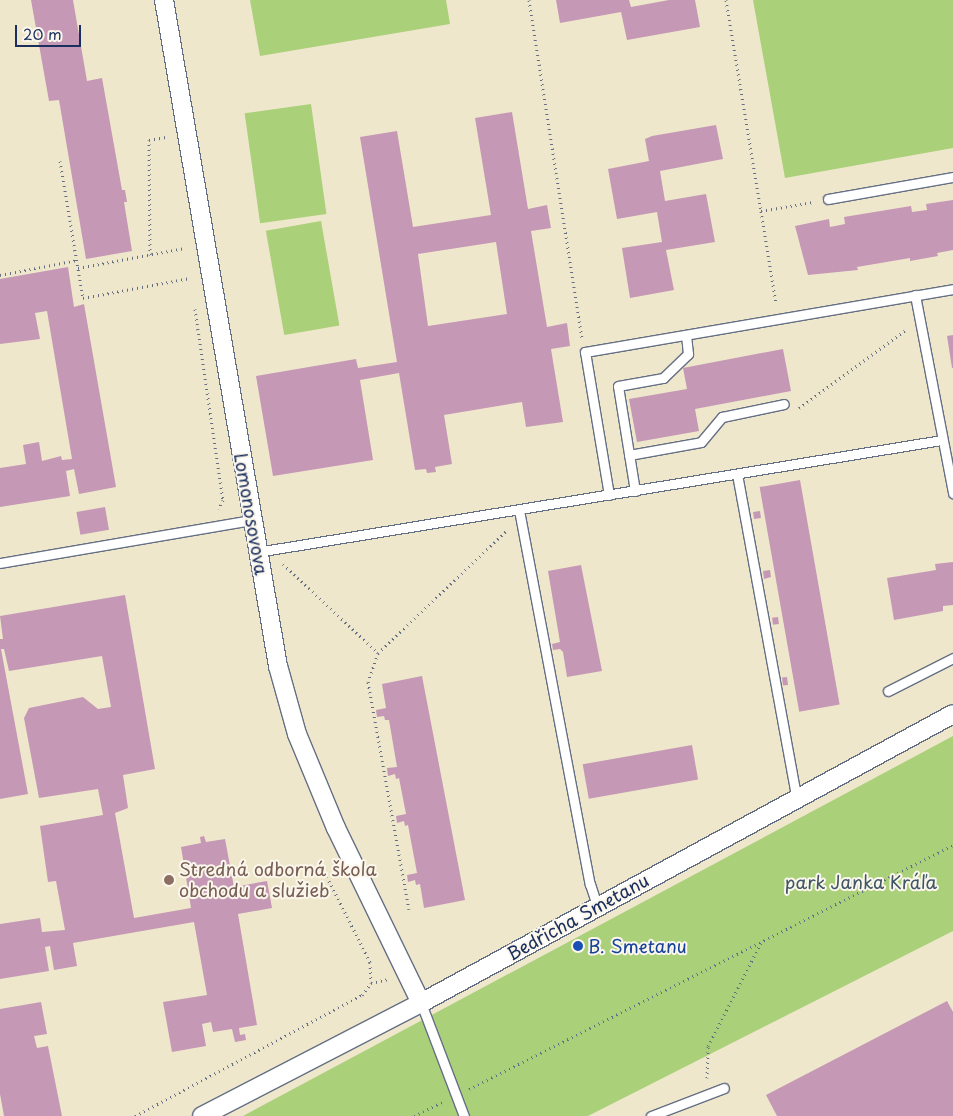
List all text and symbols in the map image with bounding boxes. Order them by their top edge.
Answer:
scale bar [18,15,84,47]
text: 20 m [23,22,62,45]
street label: Lomonosovova [230,451,272,577]
place label: Stredná odborná škola obchodu a služieb [179,859,376,902]
street label: Bedřicha Smetanu [504,869,652,965]
park label: park Janka Kráľa [784,871,938,893]
marker: Stredná odborná škola obchodu a služieb [163,874,175,886]
place label: B. Smetanu [588,935,687,957]
marker: B. Smetanu [572,940,584,952]

